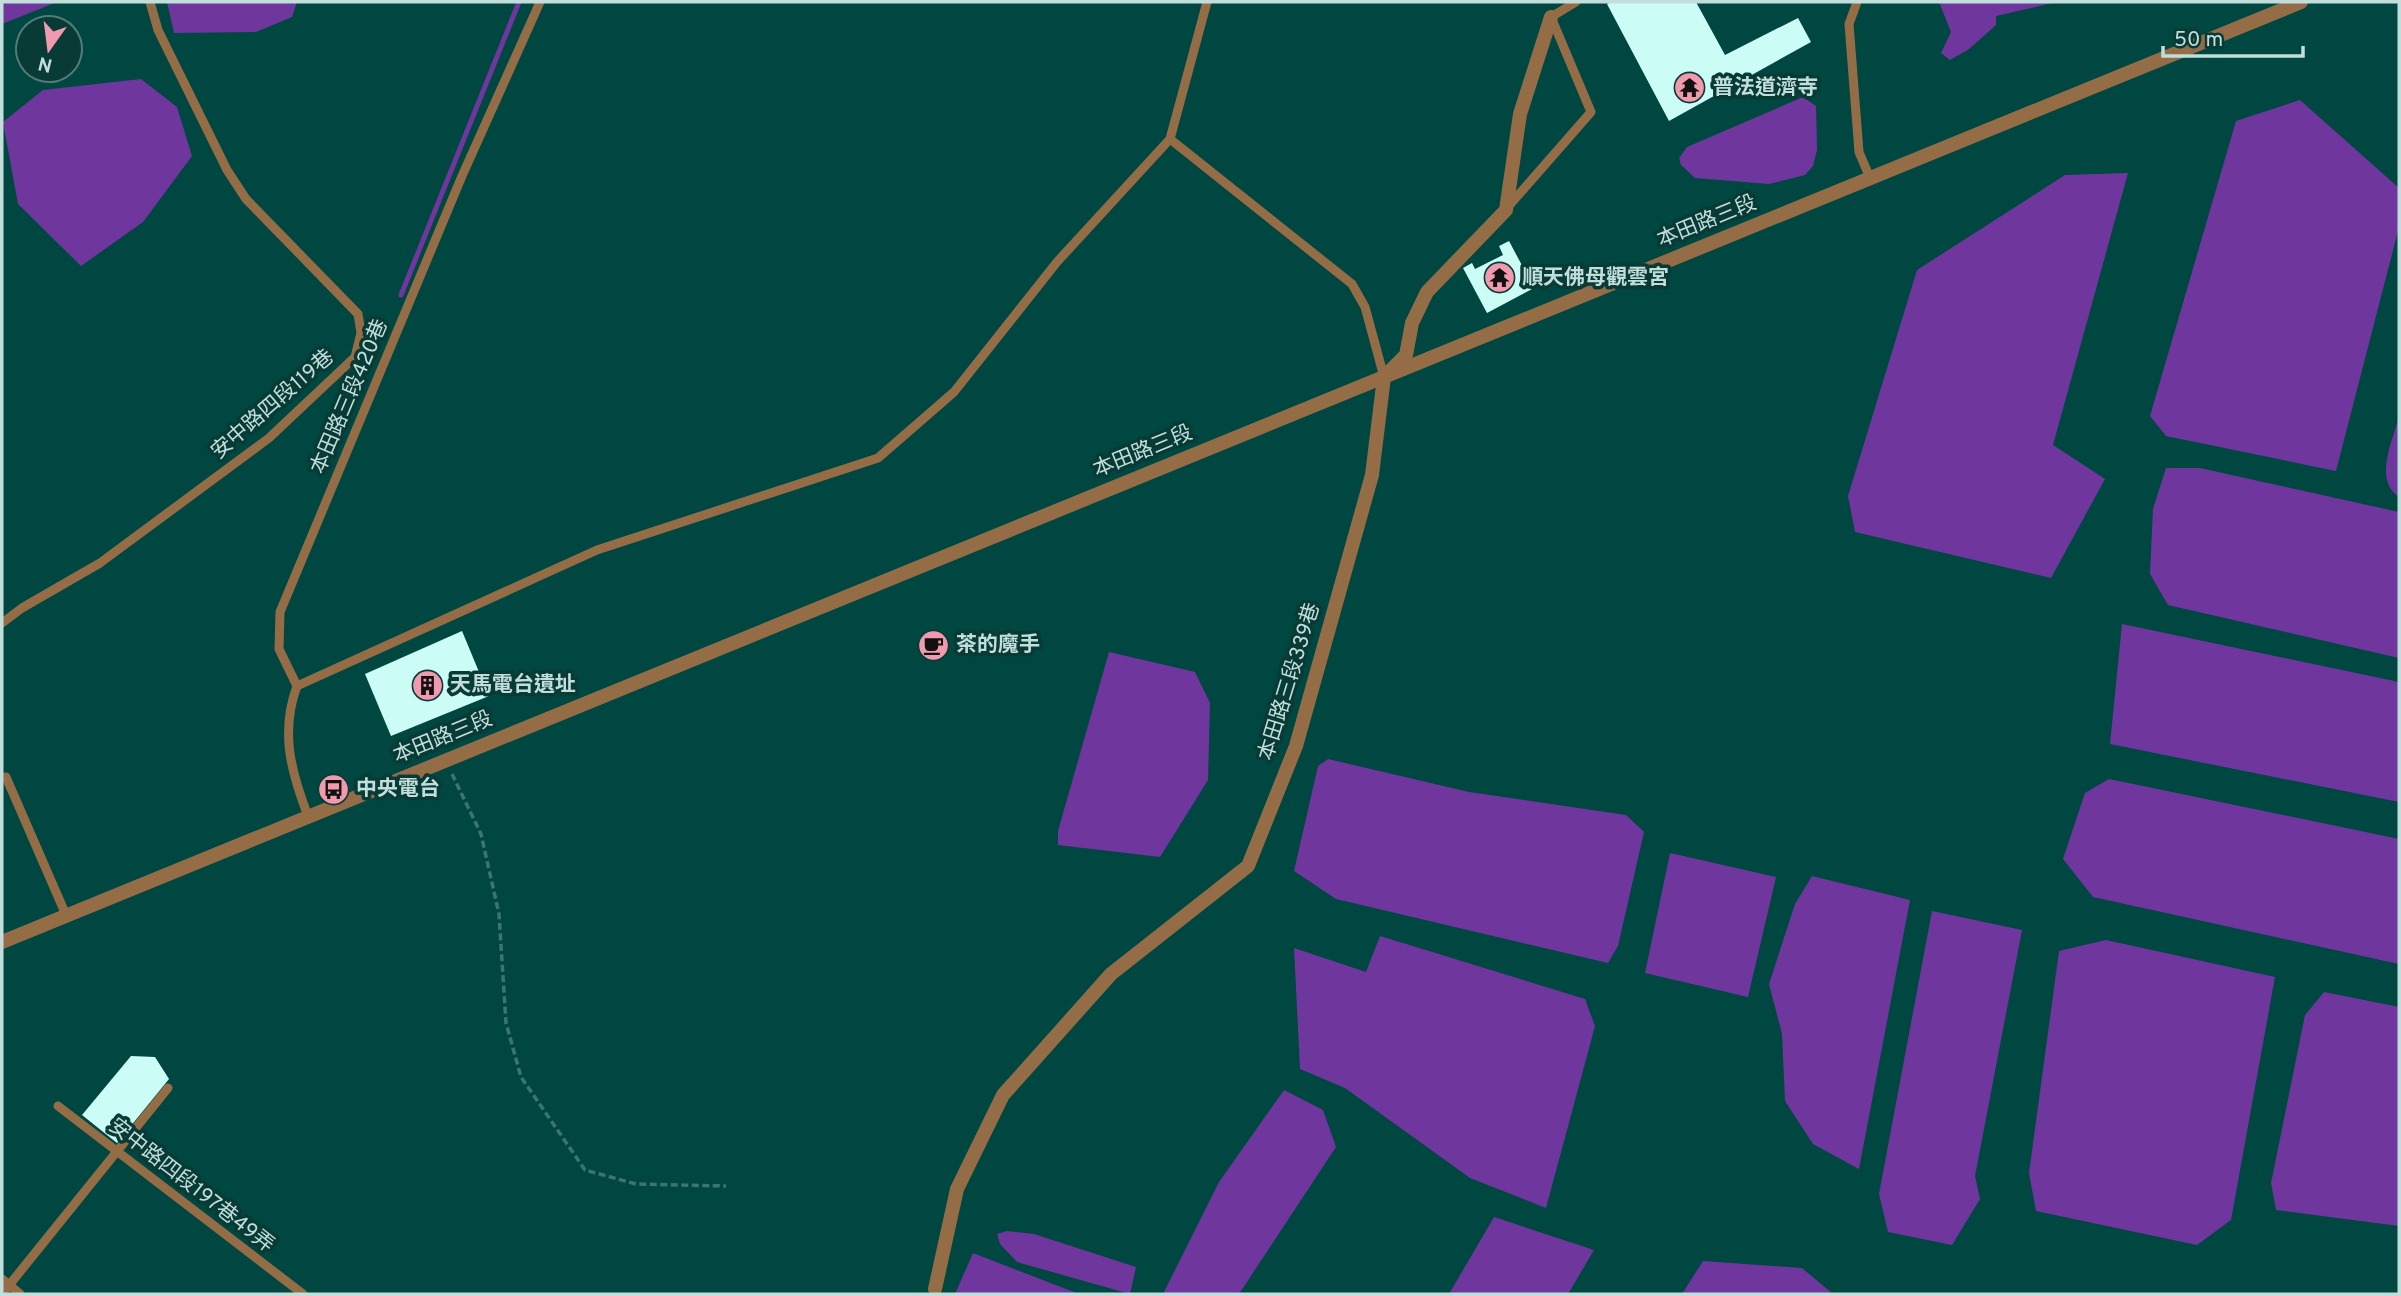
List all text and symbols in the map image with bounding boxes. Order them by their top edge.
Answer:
north arrow [14,14,84,84]
scale bar [2163,14,2303,58]
text: 50 m [2174,27,2223,54]
text: N [36,50,55,77]
temple icon: 普法道濟寺 [1673,71,1707,105]
place label: 普法道濟寺 [1713,75,1818,102]
street label: 本田路三段 [1653,190,1761,254]
temple icon: 順天佛母觀雲宮 [1482,261,1516,295]
place label: 順天佛母觀雲宮 [1522,265,1669,292]
street label: 本田路三段420巷 [305,316,395,478]
street label: 安中路四段119巷 [206,344,340,466]
street label: 本田路三段 [1089,420,1197,484]
street label: 本田路三段339巷 [1253,600,1327,764]
cafe icon: 茶的魔手 [916,628,950,662]
place label: 茶的魔手 [956,632,1040,659]
building icon: 天馬電台遺址 [410,668,444,702]
place label: 天馬電台遺址 [450,672,576,699]
street label: 本田路三段 [389,706,497,770]
bus stop icon: 中央電台 [316,772,350,806]
place label: 中央電台 [356,776,440,803]
street label: 安中路四段197巷49弄 [103,1113,279,1259]

